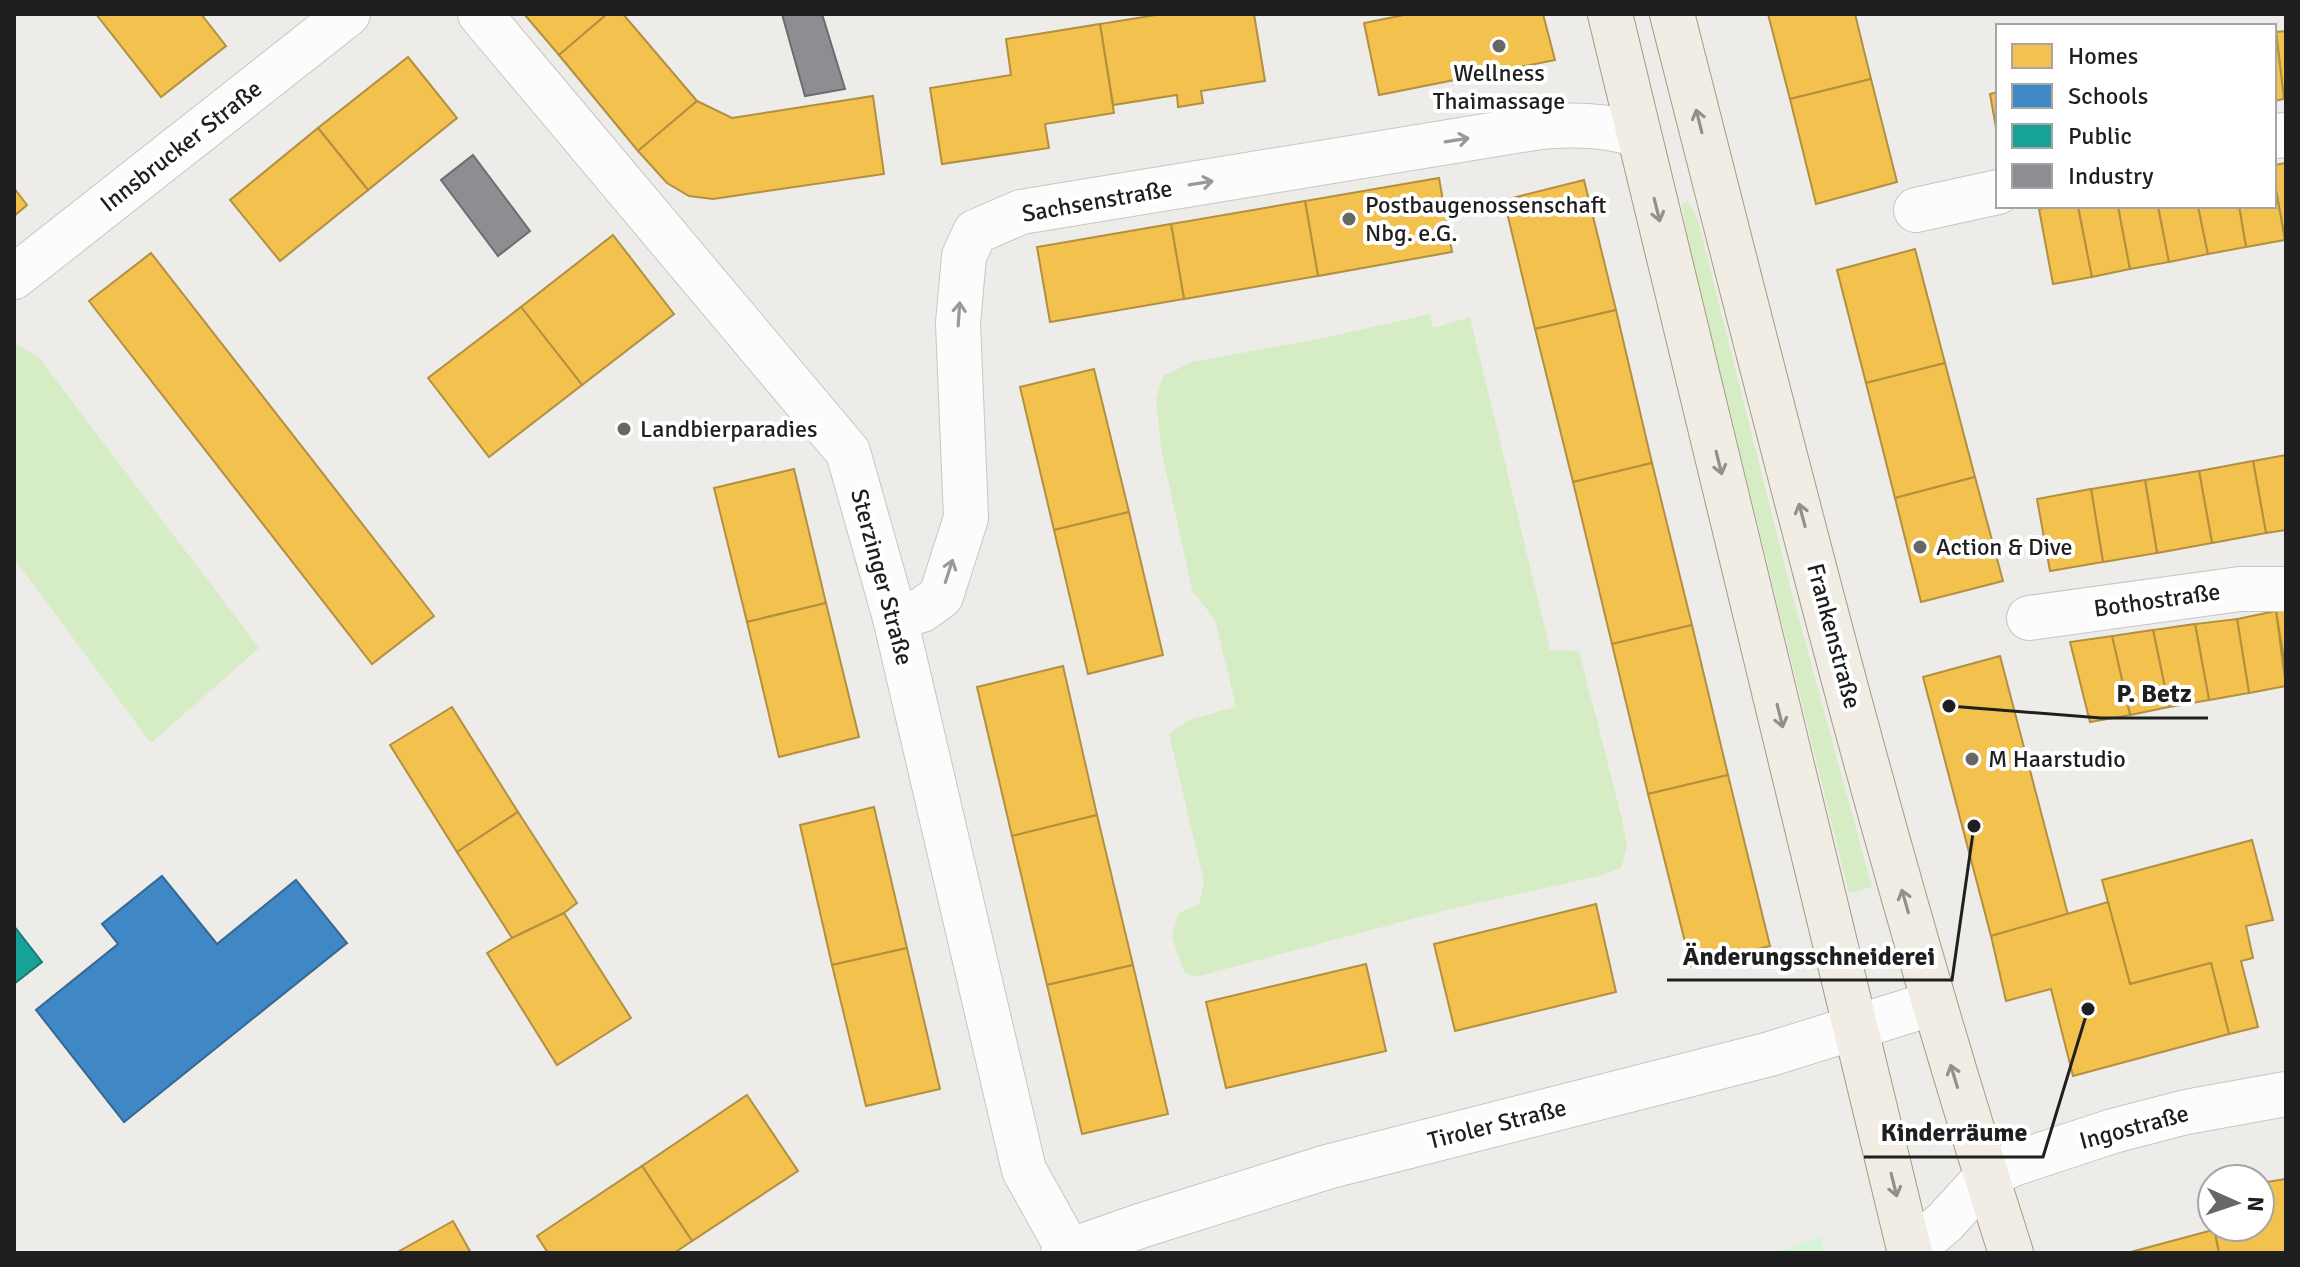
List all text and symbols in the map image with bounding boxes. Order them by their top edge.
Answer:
legend [1996,24,2276,208]
marker: Wellness Thaimassage [1490,37,1508,55]
text: Homes [2068,41,2138,71]
place label: Wellness Thaimassage [1433,58,1565,116]
street label: Innsbrucker Straße [94,74,268,218]
text: Schools [2068,81,2148,111]
one-way arrow [1691,109,1706,134]
text: Public [2068,121,2132,151]
one-way arrow [1444,132,1469,147]
text: Industry [2068,161,2154,191]
street label: Sachsenstraße [1019,173,1175,229]
one-way arrow [1187,174,1213,189]
place label: Postbaugenossenschaft Nbg. e.G. [1365,190,1607,248]
one-way arrow [1650,197,1665,223]
marker: Postbaugenossenschaft Nbg. e.G. [1340,210,1358,228]
one-way arrow [952,301,967,328]
place label: Landbierparadies [640,414,818,444]
marker: Landbierparadies [615,420,633,438]
one-way arrow [1712,450,1727,475]
street label: Sterzinger Straße [844,486,920,668]
one-way arrow [1793,502,1808,528]
place label: Action & Dive [1936,532,2072,562]
marker: Action & Dive [1911,538,1929,556]
one-way arrow [943,559,958,584]
street label: Frankenstraße [1800,560,1868,712]
street label: Bothostraße [2092,576,2222,624]
callout: P. Betz [2101,668,2208,718]
text: P. Betz [2116,678,2192,710]
one-way arrow [1774,702,1789,728]
place label: M Haarstudio [1988,744,2126,774]
marker: M Haarstudio [1963,750,1981,768]
one-way arrow [1897,889,1912,915]
callout: Änderungsschneiderei [1667,930,1952,980]
text: Änderungsschneiderei [1683,941,1935,973]
one-way arrow [1946,1064,1960,1089]
street label: Tiroler Straße [1425,1092,1569,1156]
street label: Ingostraße [2076,1098,2192,1156]
callout: Kinderräume [1864,1107,2043,1157]
text: Kinderräume [1881,1117,2028,1149]
north arrow [2196,1163,2276,1243]
one-way arrow [1888,1171,1903,1197]
text: N [2242,1196,2269,1212]

